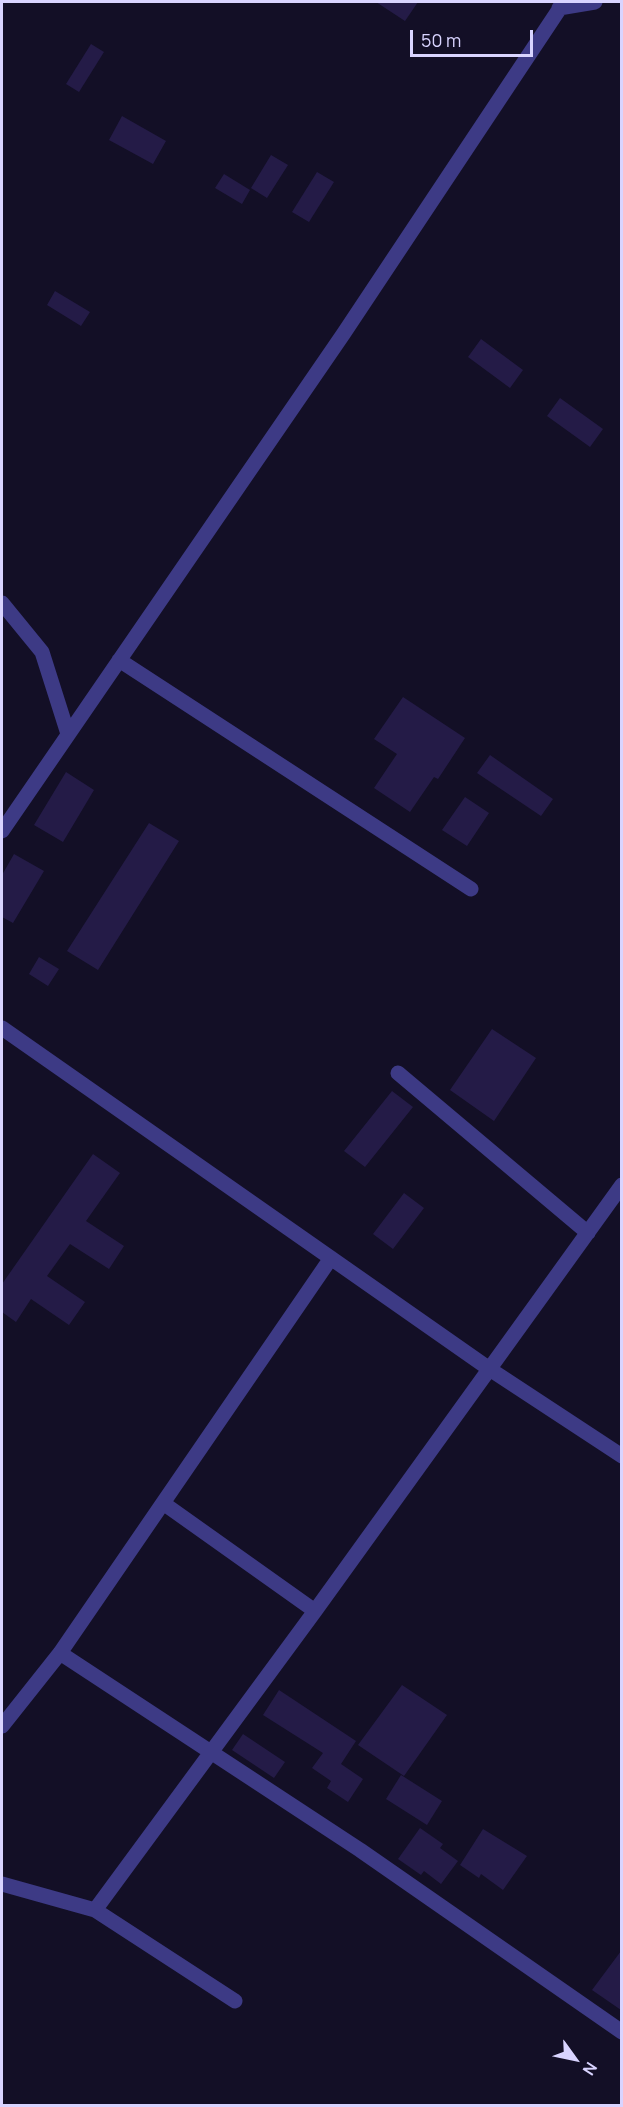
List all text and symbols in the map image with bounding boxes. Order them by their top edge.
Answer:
scale bar [413,18,536,56]
text: 50 m [421,28,461,52]
north arrow [545,2029,605,2089]
text: N [578,2058,602,2080]

